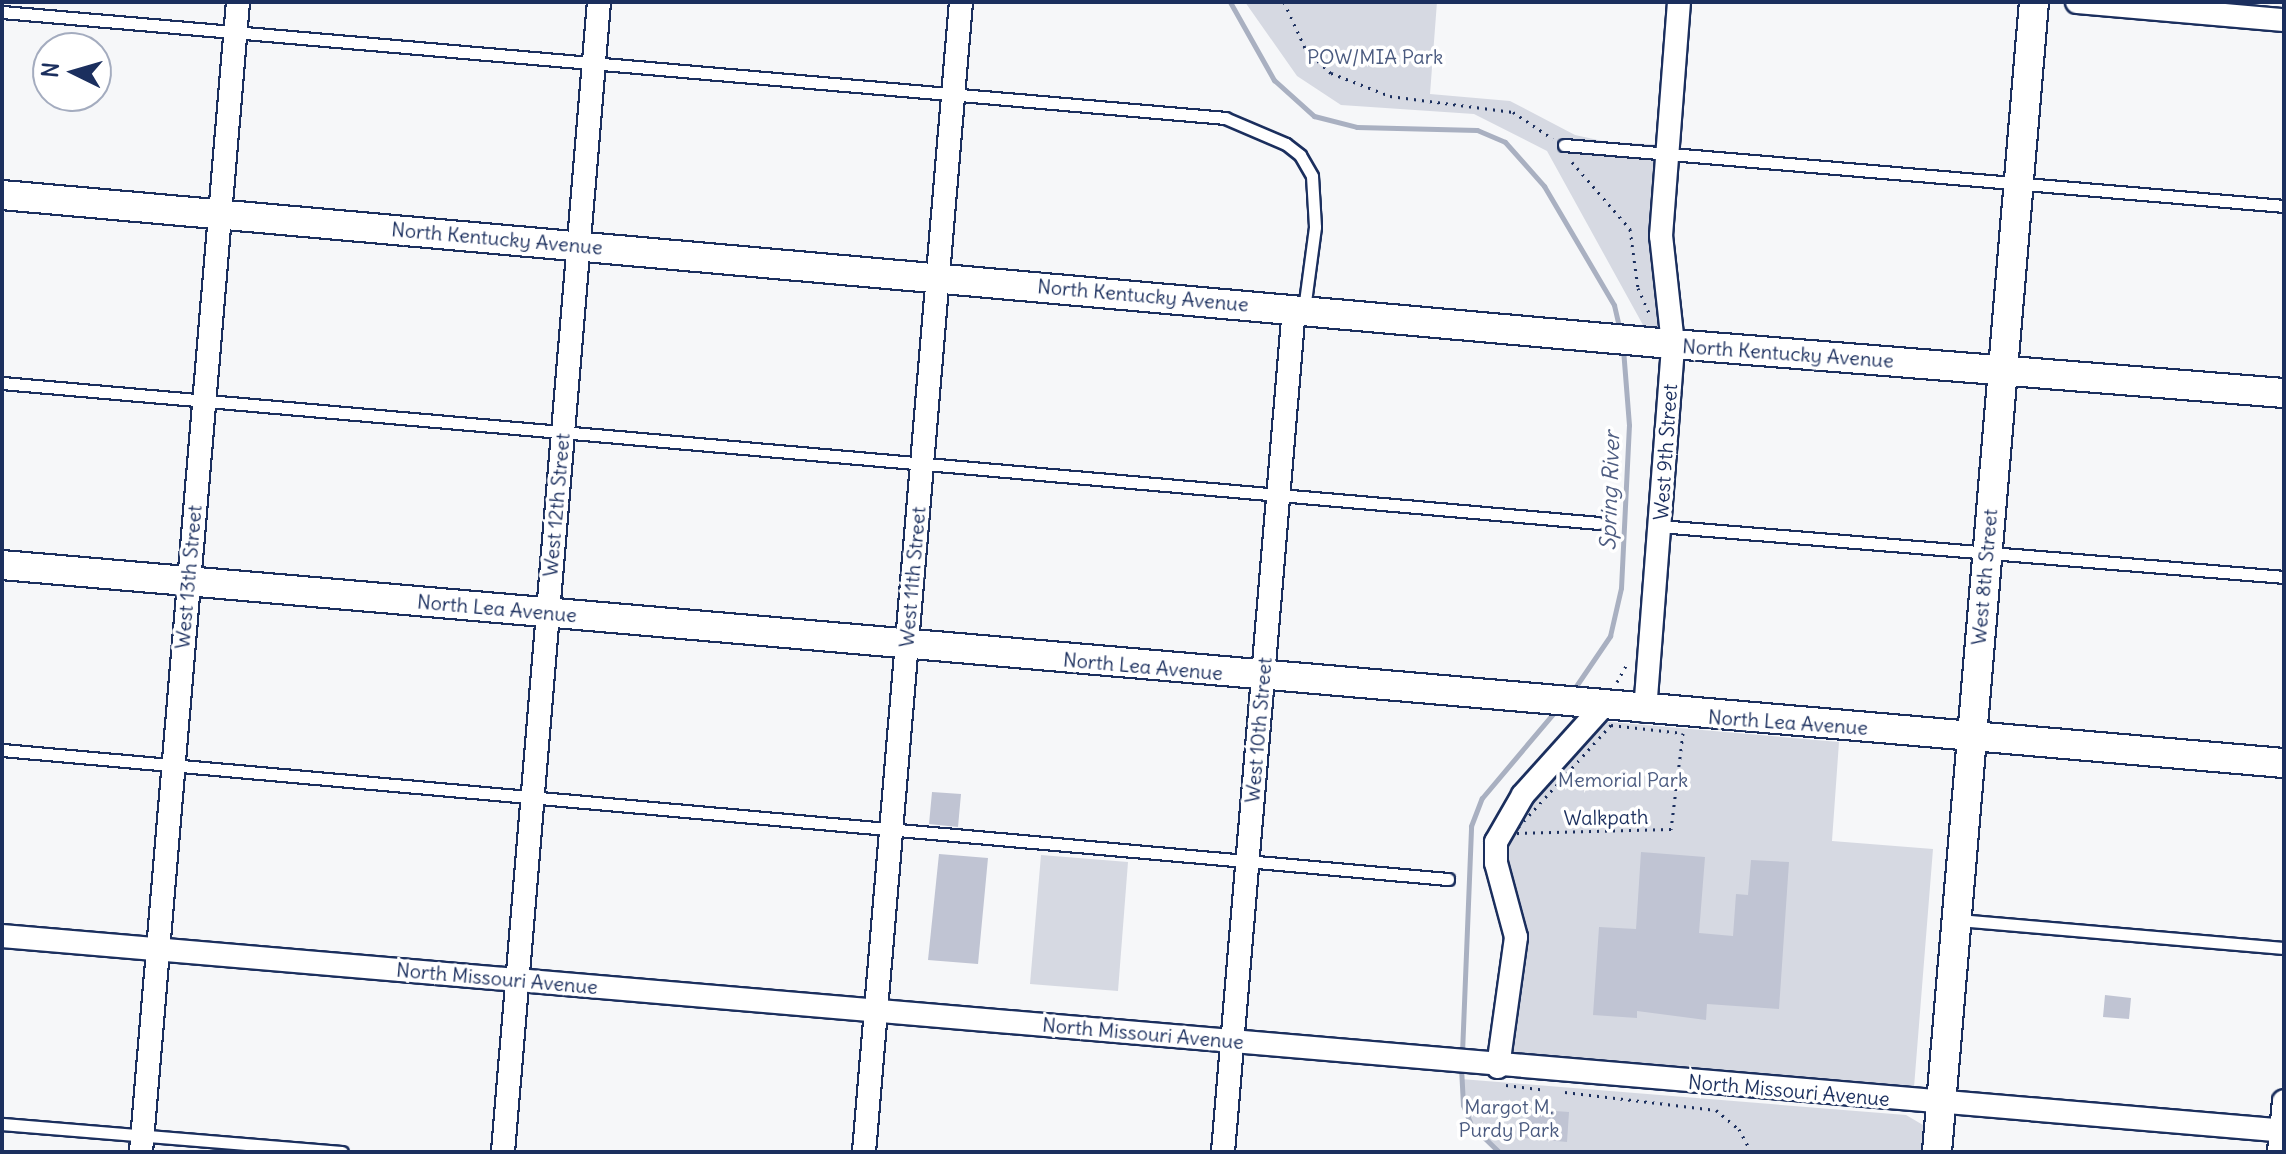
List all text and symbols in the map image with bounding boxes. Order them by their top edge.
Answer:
north arrow [32,32,112,112]
park label: POW/MIA Park [1307,44,1443,68]
text: N [35,61,65,79]
street label: North Kentucky Avenue [390,217,604,259]
street label: North Kentucky Avenue [1036,274,1250,316]
street label: North Kentucky Avenue [1681,334,1895,372]
street label: West 9th Street [1648,383,1682,521]
water label: Spring River [1595,431,1625,551]
street label: West 12th Street [538,432,574,578]
street label: West 13th Street [170,504,206,650]
street label: West 11th Street [894,506,930,648]
street label: West 8th Street [1966,508,2002,646]
street label: North Lea Avenue [416,589,578,627]
street label: North Lea Avenue [1062,647,1224,685]
street label: West 10th Street [1240,656,1276,804]
street label: North Lea Avenue [1707,704,1869,740]
park label: Memorial Park [1558,767,1688,791]
street label: Walkpath [1563,804,1649,830]
street label: North Missouri Avenue [395,957,599,999]
street label: North Missouri Avenue [1041,1012,1245,1054]
street label: North Missouri Avenue [1687,1069,1891,1111]
park label: Margot M. Purdy Park [1459,1094,1559,1141]

